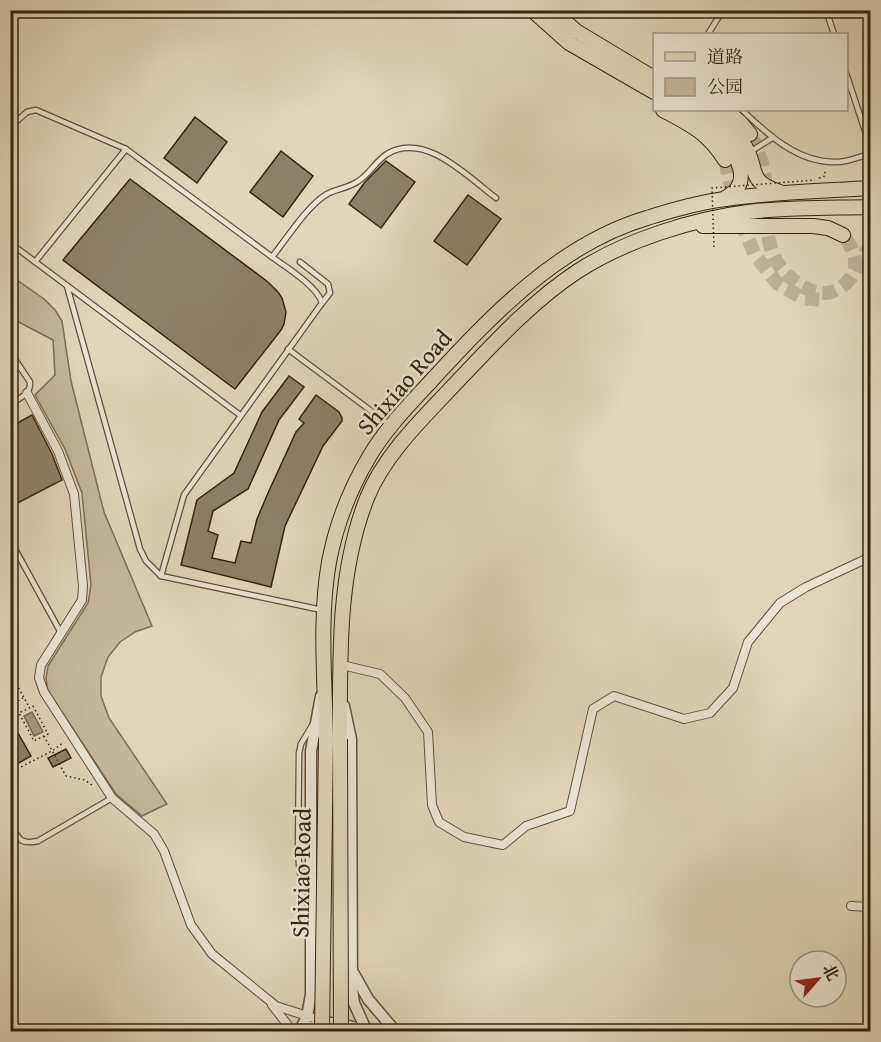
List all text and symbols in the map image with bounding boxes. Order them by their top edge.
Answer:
legend [653,33,848,111]
text: 道路 [707,43,743,70]
text: 公园 [707,73,743,100]
street label: Shixiao Road [348,321,460,443]
street label: Shixiao Road [282,808,320,938]
north arrow [788,949,848,1009]
text: 北 [817,959,846,985]

